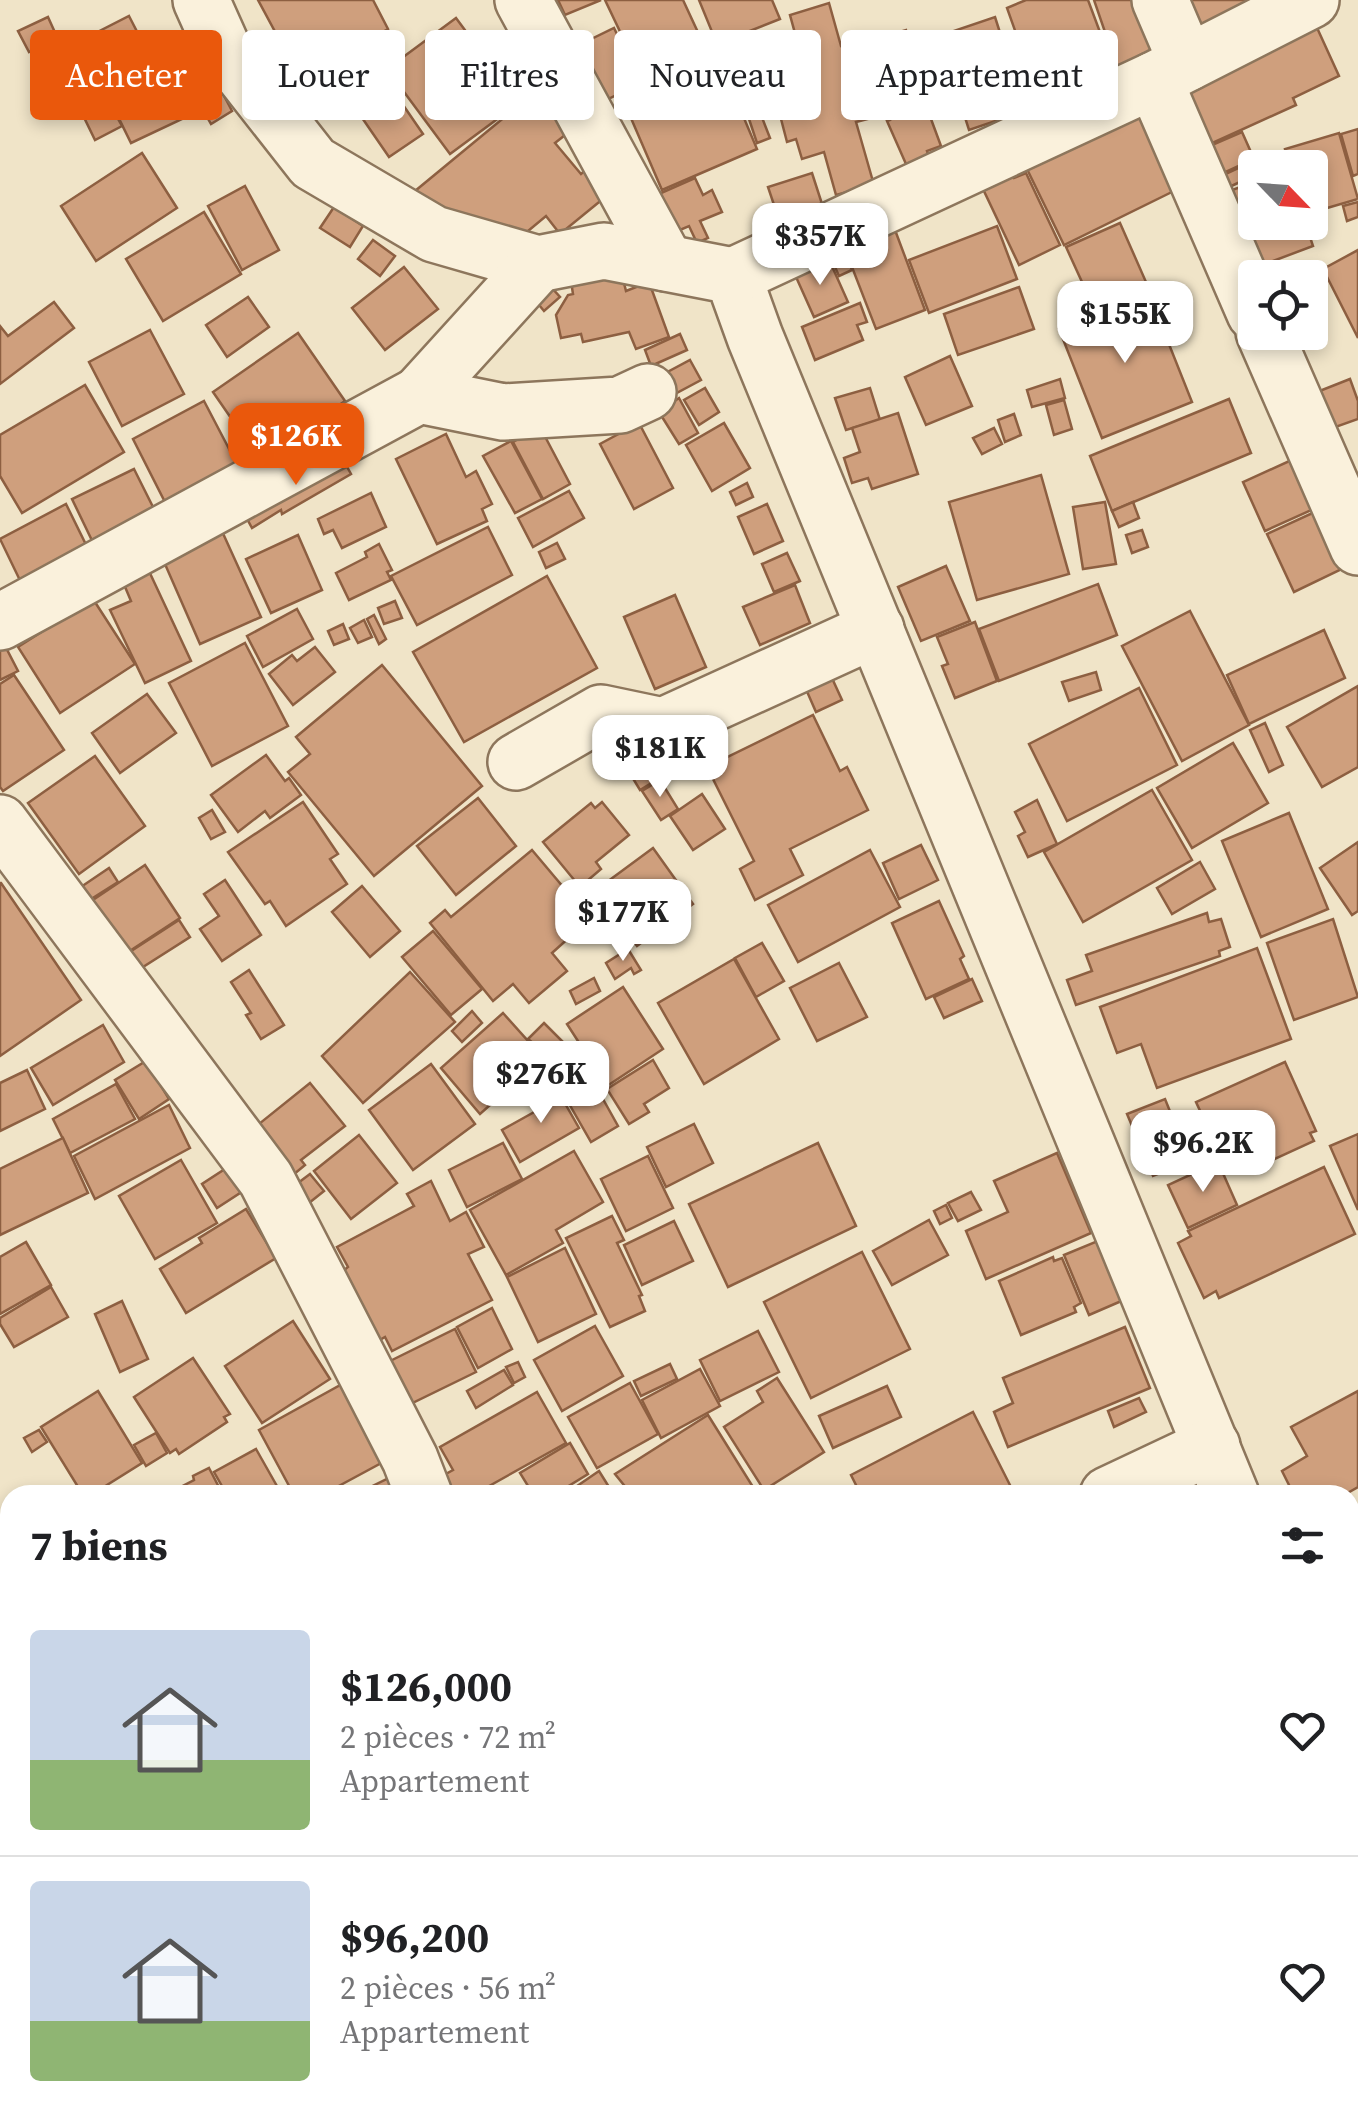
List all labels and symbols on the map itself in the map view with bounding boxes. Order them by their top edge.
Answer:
north arrow [1238,150,1328,240]
pin: $357K [750,203,890,288]
pin: $155K [1055,281,1195,366]
pin: $126K [226,403,366,488]
pin: $181K [590,715,730,800]
pin: $177K [553,879,693,964]
pin: $276K [471,1041,611,1126]
pin: $96.2K [1122,1110,1284,1195]

